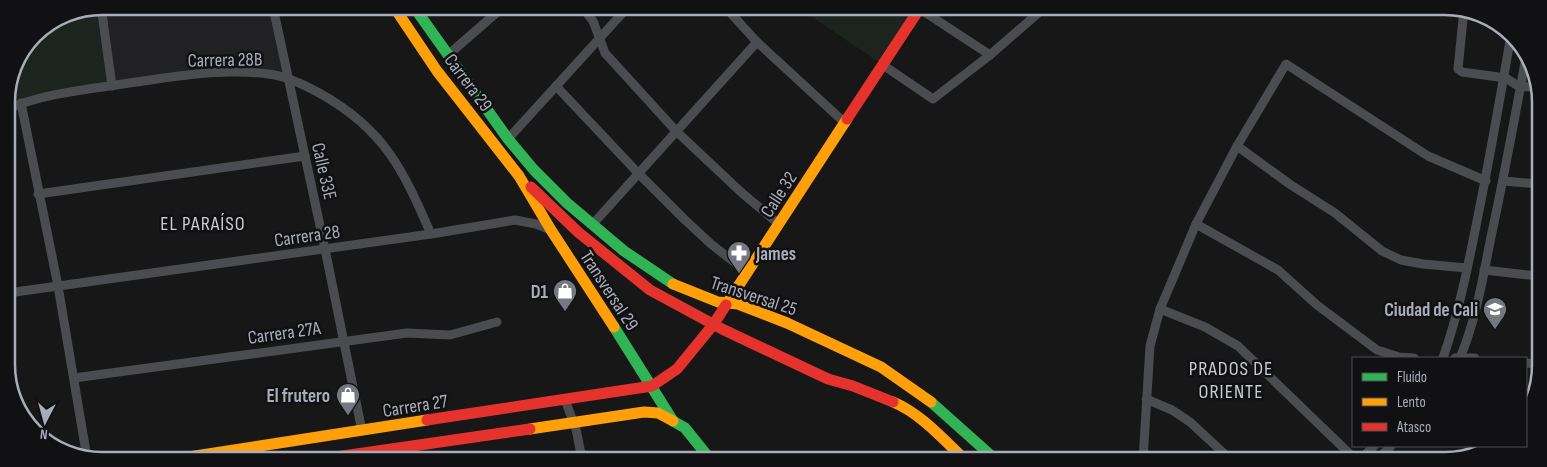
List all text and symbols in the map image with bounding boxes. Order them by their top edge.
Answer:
street label: Carrera 28B [188,48,262,73]
street label: Carrera 29 [439,50,497,116]
street label: Calle 33E [306,141,341,202]
street label: Calle 32 [756,168,802,222]
district label: EL PARAÍSO [160,212,246,236]
street label: Carrera 28 [273,220,342,252]
pharmacy icon: James [726,240,752,274]
place label: James [755,243,796,266]
street label: Transversal 29 [574,247,643,335]
street label: Transversal 25 [707,272,800,321]
shop icon: D1 [552,278,578,312]
place label: D1 [531,281,549,304]
school or university icon: Ciudad de Cali [1482,296,1508,330]
place label: Ciudad de Cali [1384,299,1478,322]
street label: Carrera 27A [246,317,323,350]
district label: PRADOS DE ORIENTE [1189,357,1273,404]
legend [1352,357,1527,447]
text: Fluido [1397,368,1427,387]
shop icon: El frutero [335,382,361,416]
place label: El frutero [267,385,330,408]
street label: Carrera 27 [381,390,450,423]
text: Lento [1397,393,1426,412]
north arrow [20,397,70,447]
text: Atasco [1396,418,1431,437]
text: N [39,426,48,443]

